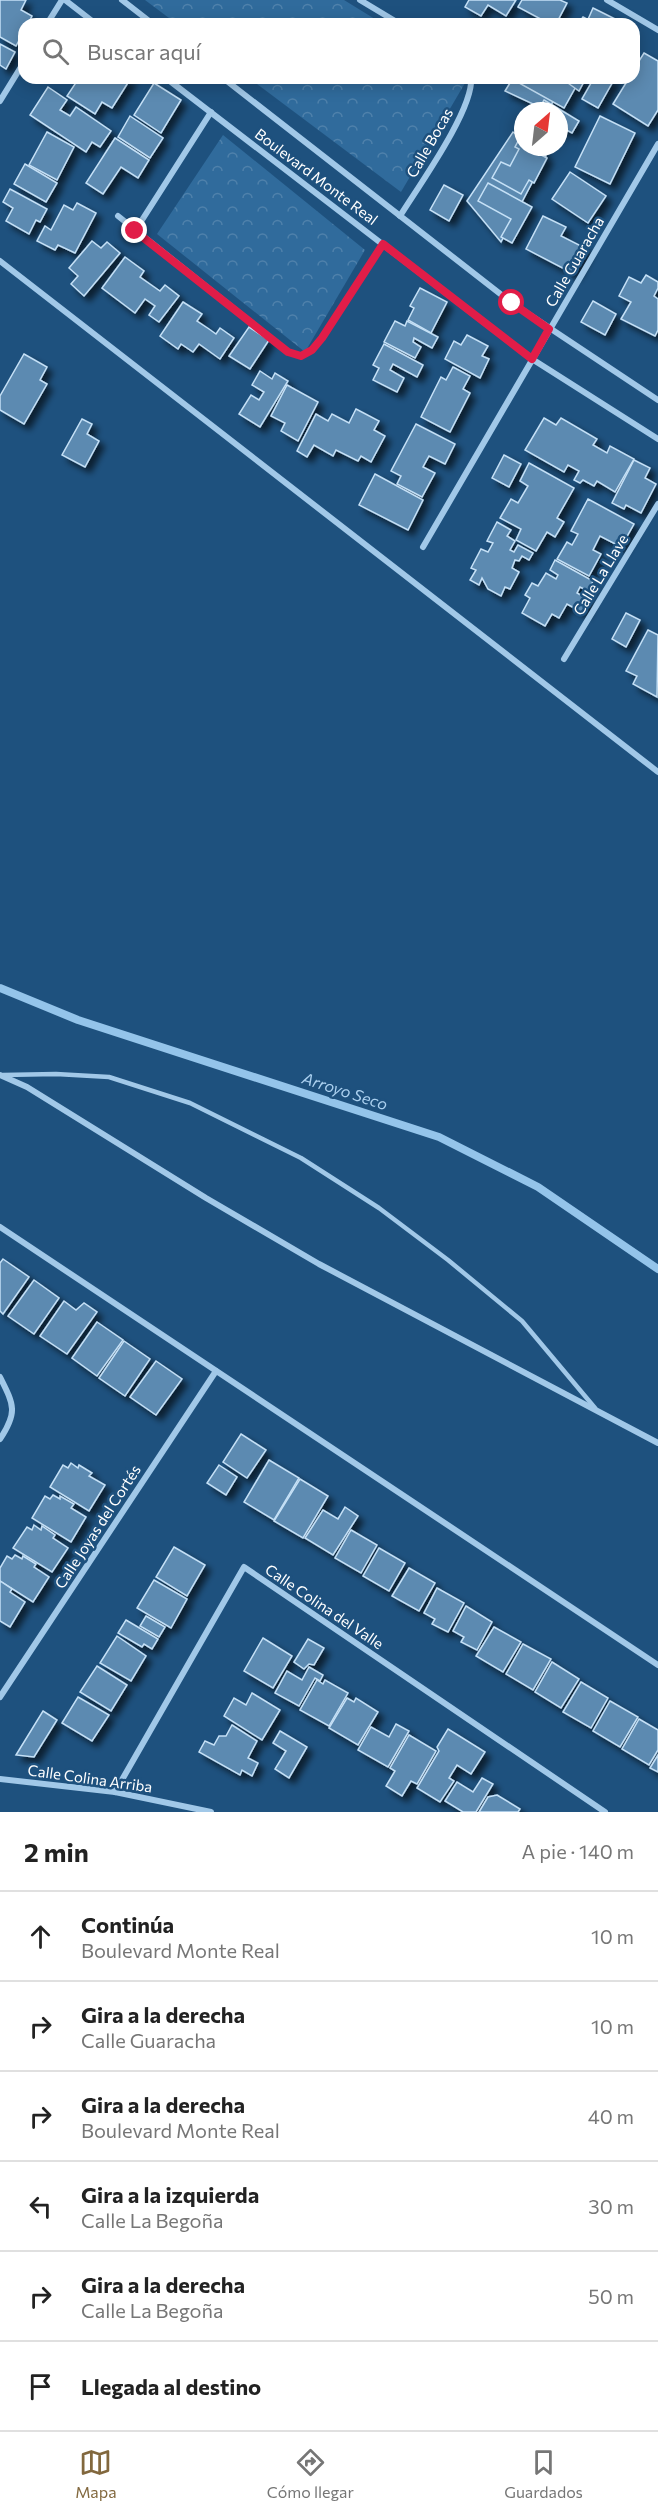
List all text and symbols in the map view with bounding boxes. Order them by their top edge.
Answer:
search box [18,18,640,84]
icon: search [39,35,72,68]
text: Buscar aquí [87,38,201,65]
north arrow [514,102,568,156]
street label: Calle Bocas [402,104,456,180]
street label: Boulevard Monte Real [252,124,382,228]
street label: Calle Guaracha [541,213,607,310]
route end [121,217,147,243]
route start [498,289,524,315]
street label: Calle La Llave [569,531,631,618]
water label: Arroyo Seco [299,1067,390,1113]
street label: Calle Joyas del Cortés [50,1461,144,1592]
street label: Calle Colina del Valle [262,1560,387,1653]
street label: Calle Colina Arriba [27,1760,154,1796]
text: 2 min [24,1836,89,1867]
text: A pie · 140 m [522,1839,634,1863]
text: Continúa [81,1911,174,1938]
icon: ahead [24,1920,57,1953]
text: 10 m [591,1924,634,1948]
text: Boulevard Monte Real [81,1938,280,1962]
text: Gira a la derecha [81,2001,245,2028]
icon: right [24,2010,57,2043]
text: 10 m [591,2014,634,2038]
text: Calle Guaracha [81,2028,216,2052]
text: Gira a la derecha [81,2091,245,2118]
icon: right [24,2100,57,2133]
text: 40 m [588,2104,634,2128]
text: Boulevard Monte Real [81,2118,280,2142]
text: Gira a la izquierda [81,2181,259,2208]
icon: left [24,2190,57,2223]
text: 30 m [588,2194,634,2218]
text: Calle La Begoña [81,2208,223,2232]
text: Gira a la derecha [81,2271,245,2298]
icon: right [24,2280,57,2313]
text: 50 m [588,2284,634,2308]
text: Calle La Begoña [81,2298,223,2322]
icon: arrive [24,2370,57,2403]
text: Llegada al destino [81,2373,261,2400]
tab: Mapa [75,2446,117,2501]
tab: Cómo llegar [267,2446,354,2501]
tab: Guardados [504,2446,583,2501]

